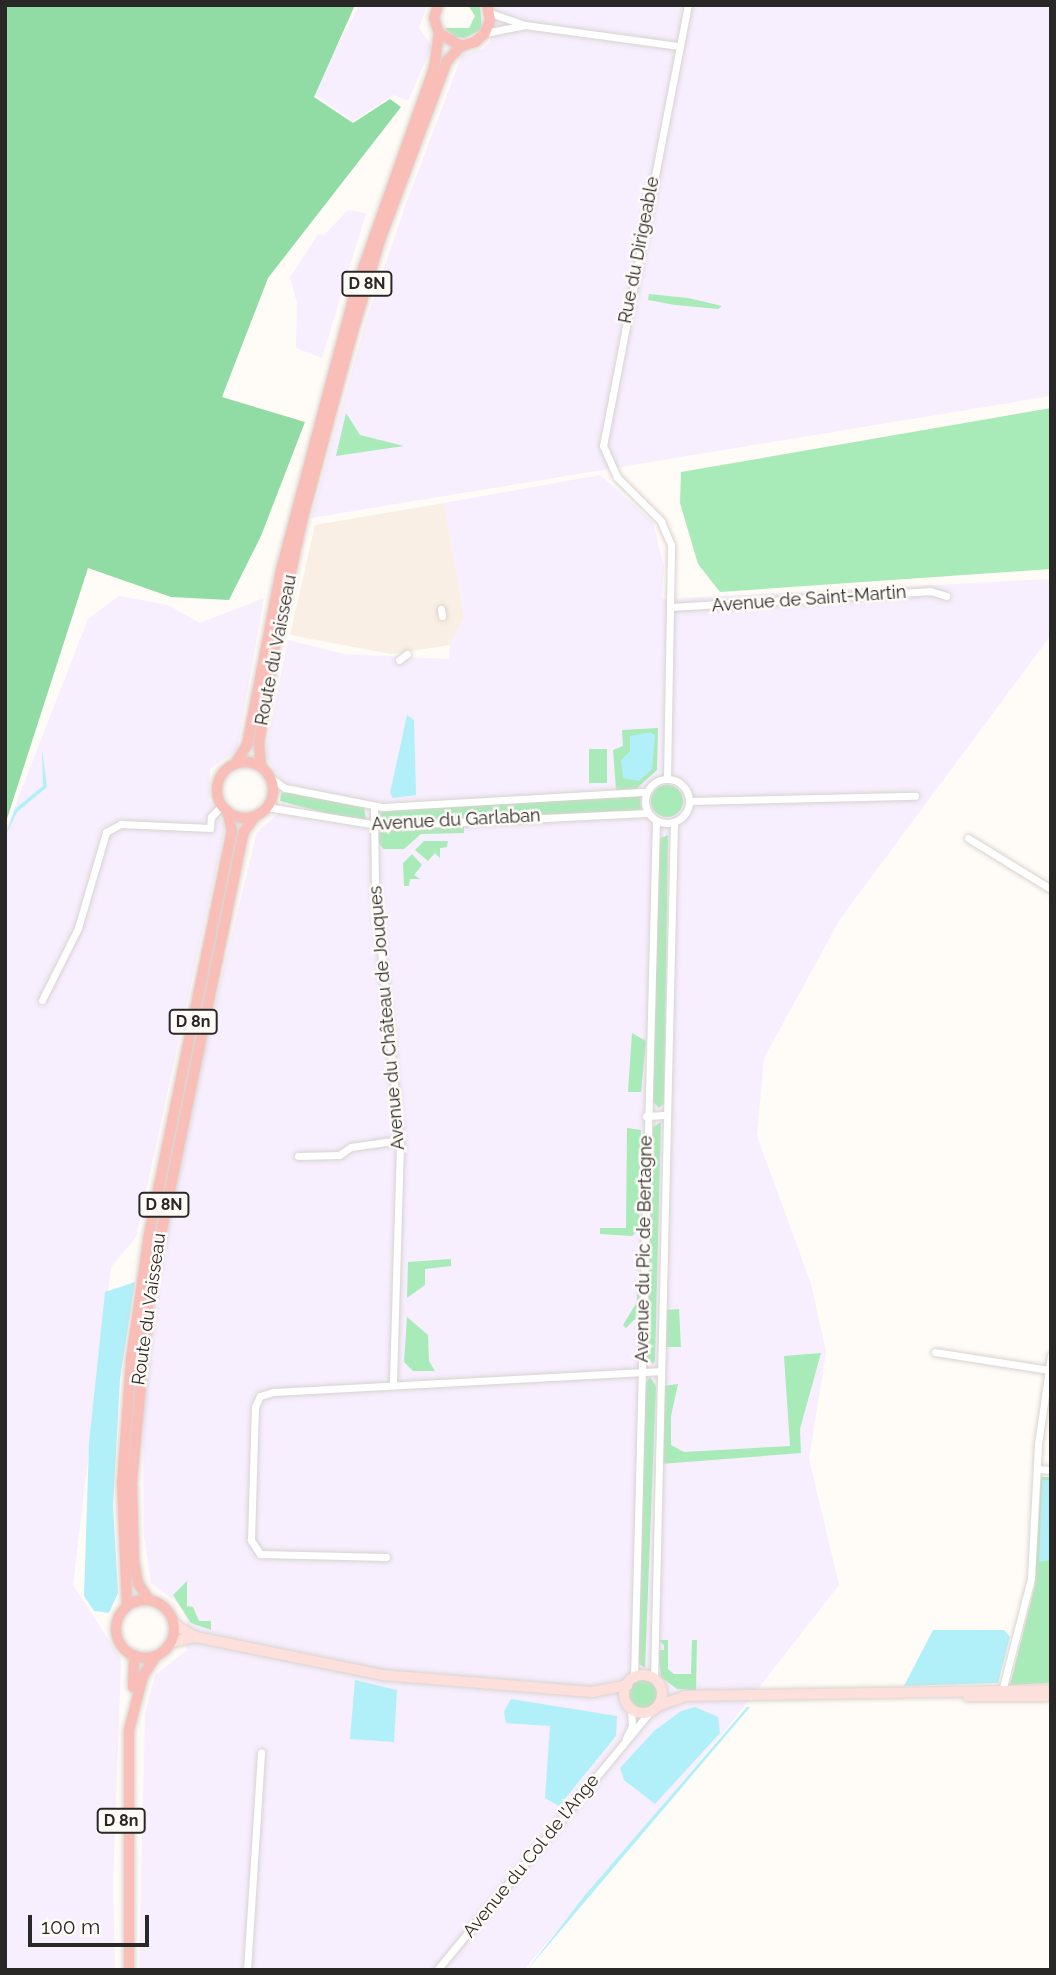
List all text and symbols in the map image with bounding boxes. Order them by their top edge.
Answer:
street label: Rue du Dirigeable [614,175,664,325]
road number: D 8N [341,272,393,296]
street label: Route du Vaisseau [251,572,301,728]
street label: Avenue de Saint-Martin [711,581,907,617]
street label: Avenue du Garlaban [371,805,541,835]
street label: Avenue du Château de Jouques [365,885,409,1151]
road number: D 8n [168,1010,218,1034]
street label: Avenue du Pic de Bertagne [631,1135,657,1363]
road number: D 8N [138,1192,190,1218]
street label: Route du Vaisseau [128,1231,170,1387]
street label: Avenue du Col de l'Ange [458,1770,604,1942]
road number: D 8n [96,1809,146,1834]
scale bar [32,1902,152,1946]
text: 100 m [41,1914,100,1939]

